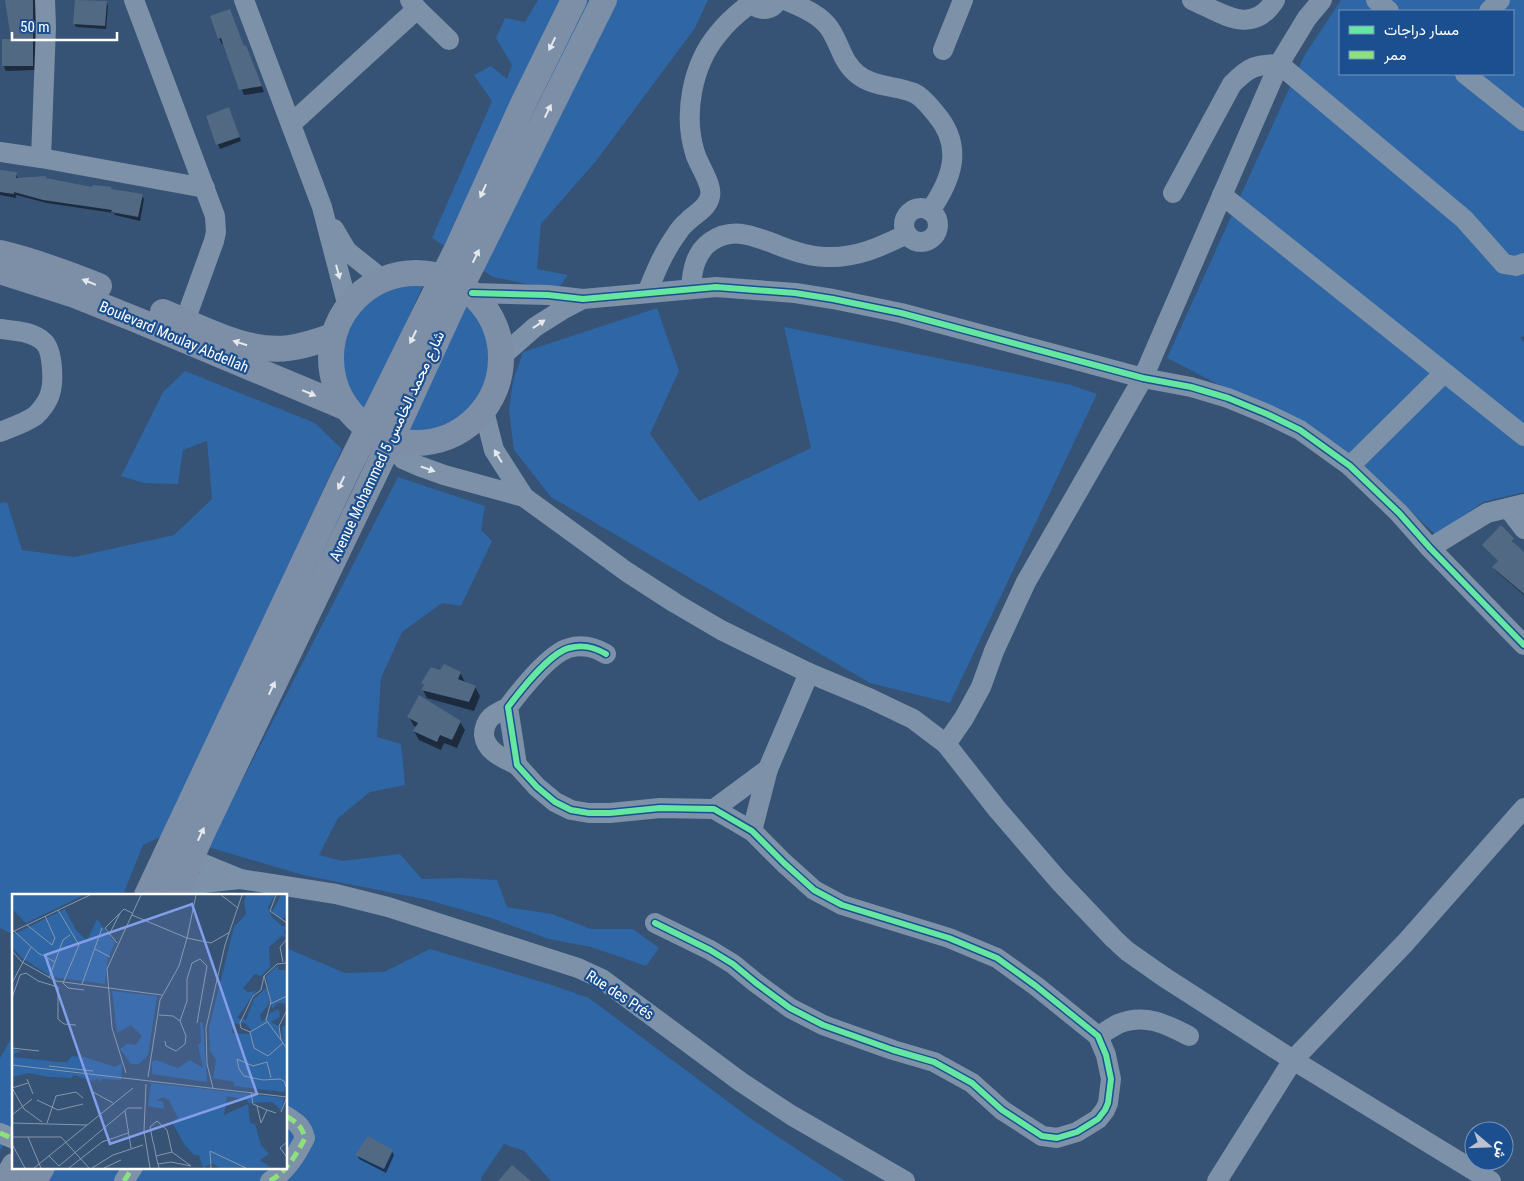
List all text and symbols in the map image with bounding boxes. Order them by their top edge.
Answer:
scale bar [12,10,118,42]
legend [1339,10,1514,75]
text: 50 m [20,18,50,36]
text: مسار دراجات [1384,21,1459,39]
one-way arrow [548,37,556,51]
text: ممر [1383,46,1406,64]
one-way arrow [544,103,552,118]
one-way arrow [479,184,487,198]
one-way arrow [472,249,480,263]
one-way arrow [335,264,343,279]
one-way arrow [81,278,96,286]
street label: Boulevard Moulay Abdellah [97,297,251,377]
one-way arrow [532,319,546,329]
street label: Avenue Mohammed 5 شارع محمد الخامس [326,328,450,565]
one-way arrow [409,330,417,345]
one-way arrow [232,338,247,346]
one-way arrow [302,389,317,397]
one-way arrow [494,450,503,463]
one-way arrow [420,466,435,473]
one-way arrow [337,476,345,490]
one-way arrow [269,681,277,695]
one-way arrow [198,827,206,841]
inset map [12,894,288,1168]
street label: Rue des Prés [583,966,657,1024]
north arrow [1464,1121,1514,1171]
text: ش [1490,1139,1512,1161]

